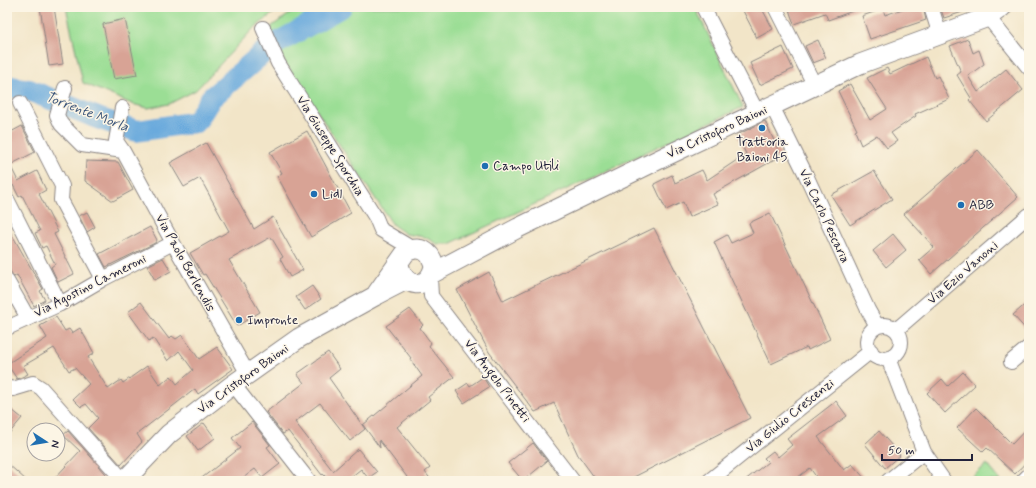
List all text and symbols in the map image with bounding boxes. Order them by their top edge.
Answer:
water label: Torrente Morla [43,88,131,136]
street label: Via Giuseppe Sporchia [292,93,368,199]
street label: Via Cristoforo Baioni [664,101,771,165]
marker: Trattoria Baioni 45 [757,123,767,133]
place label: Trattoria Baioni 45 [736,134,788,166]
place label: Campo Utili [493,158,560,175]
marker: Campo Utili [480,161,490,171]
street label: Via Carlo Pescaria [795,166,853,266]
place label: Lidl [322,186,342,203]
marker: Lidl [309,189,319,199]
place label: ABB [969,197,994,214]
marker: ABB [956,200,966,210]
street label: Via Paolo Berlendis [151,211,219,315]
street label: Via Ezio Vanoni [924,237,1002,309]
street label: Via Agostino Cameroni [31,250,149,322]
place label: Impronte [247,312,298,329]
marker: Impronte [234,315,244,325]
street label: Via Angelo Pinetti [458,336,534,427]
street label: Via Cristoforo Baioni [194,340,293,420]
street label: Via Giulio Crescenzi [742,375,838,457]
north arrow [26,422,66,462]
scale bar [882,436,972,462]
text: N [47,439,62,449]
text: 50 m [888,443,915,459]

